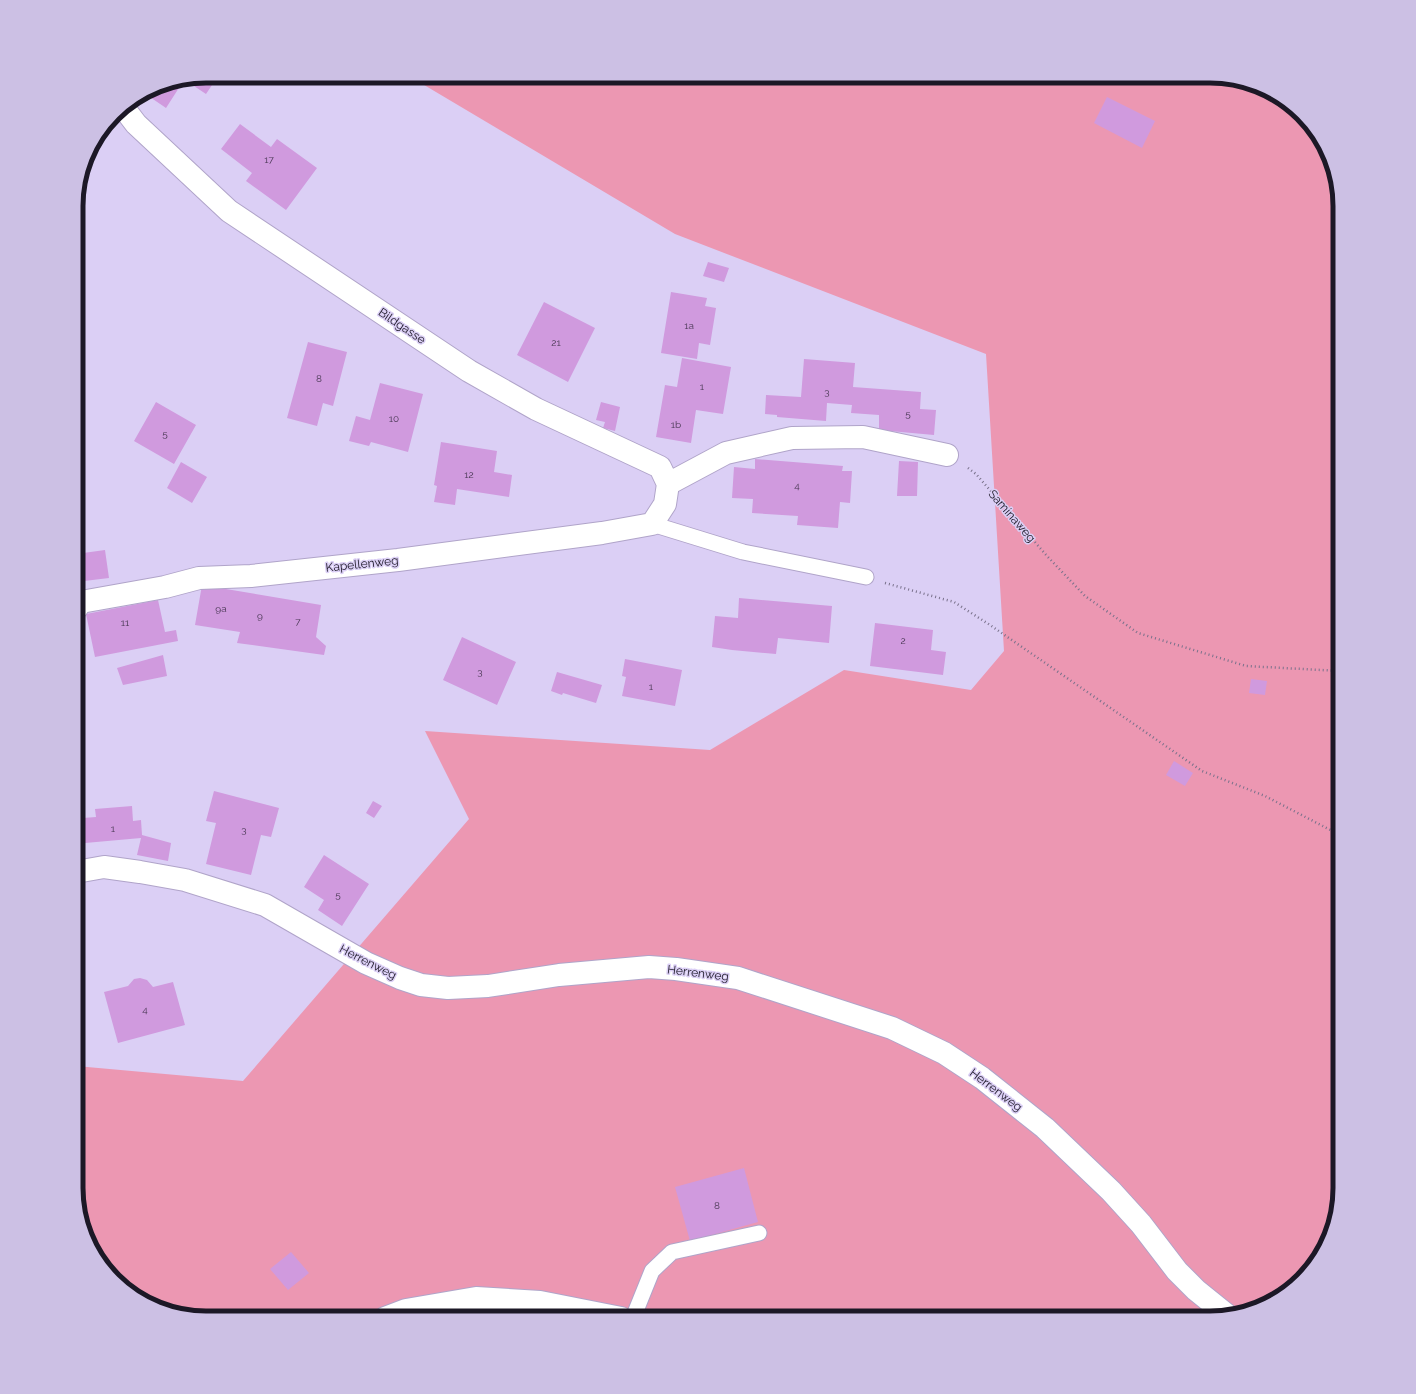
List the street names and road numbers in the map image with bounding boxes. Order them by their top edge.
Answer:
street label: Bildgasse [376,305,428,347]
street label: Saminaweg [985,487,1039,545]
street label: Kapellenweg [325,553,399,575]
street label: Herrenweg [337,942,399,982]
street label: Herrenweg [666,962,730,984]
street label: Herrenweg [967,1066,1025,1114]

